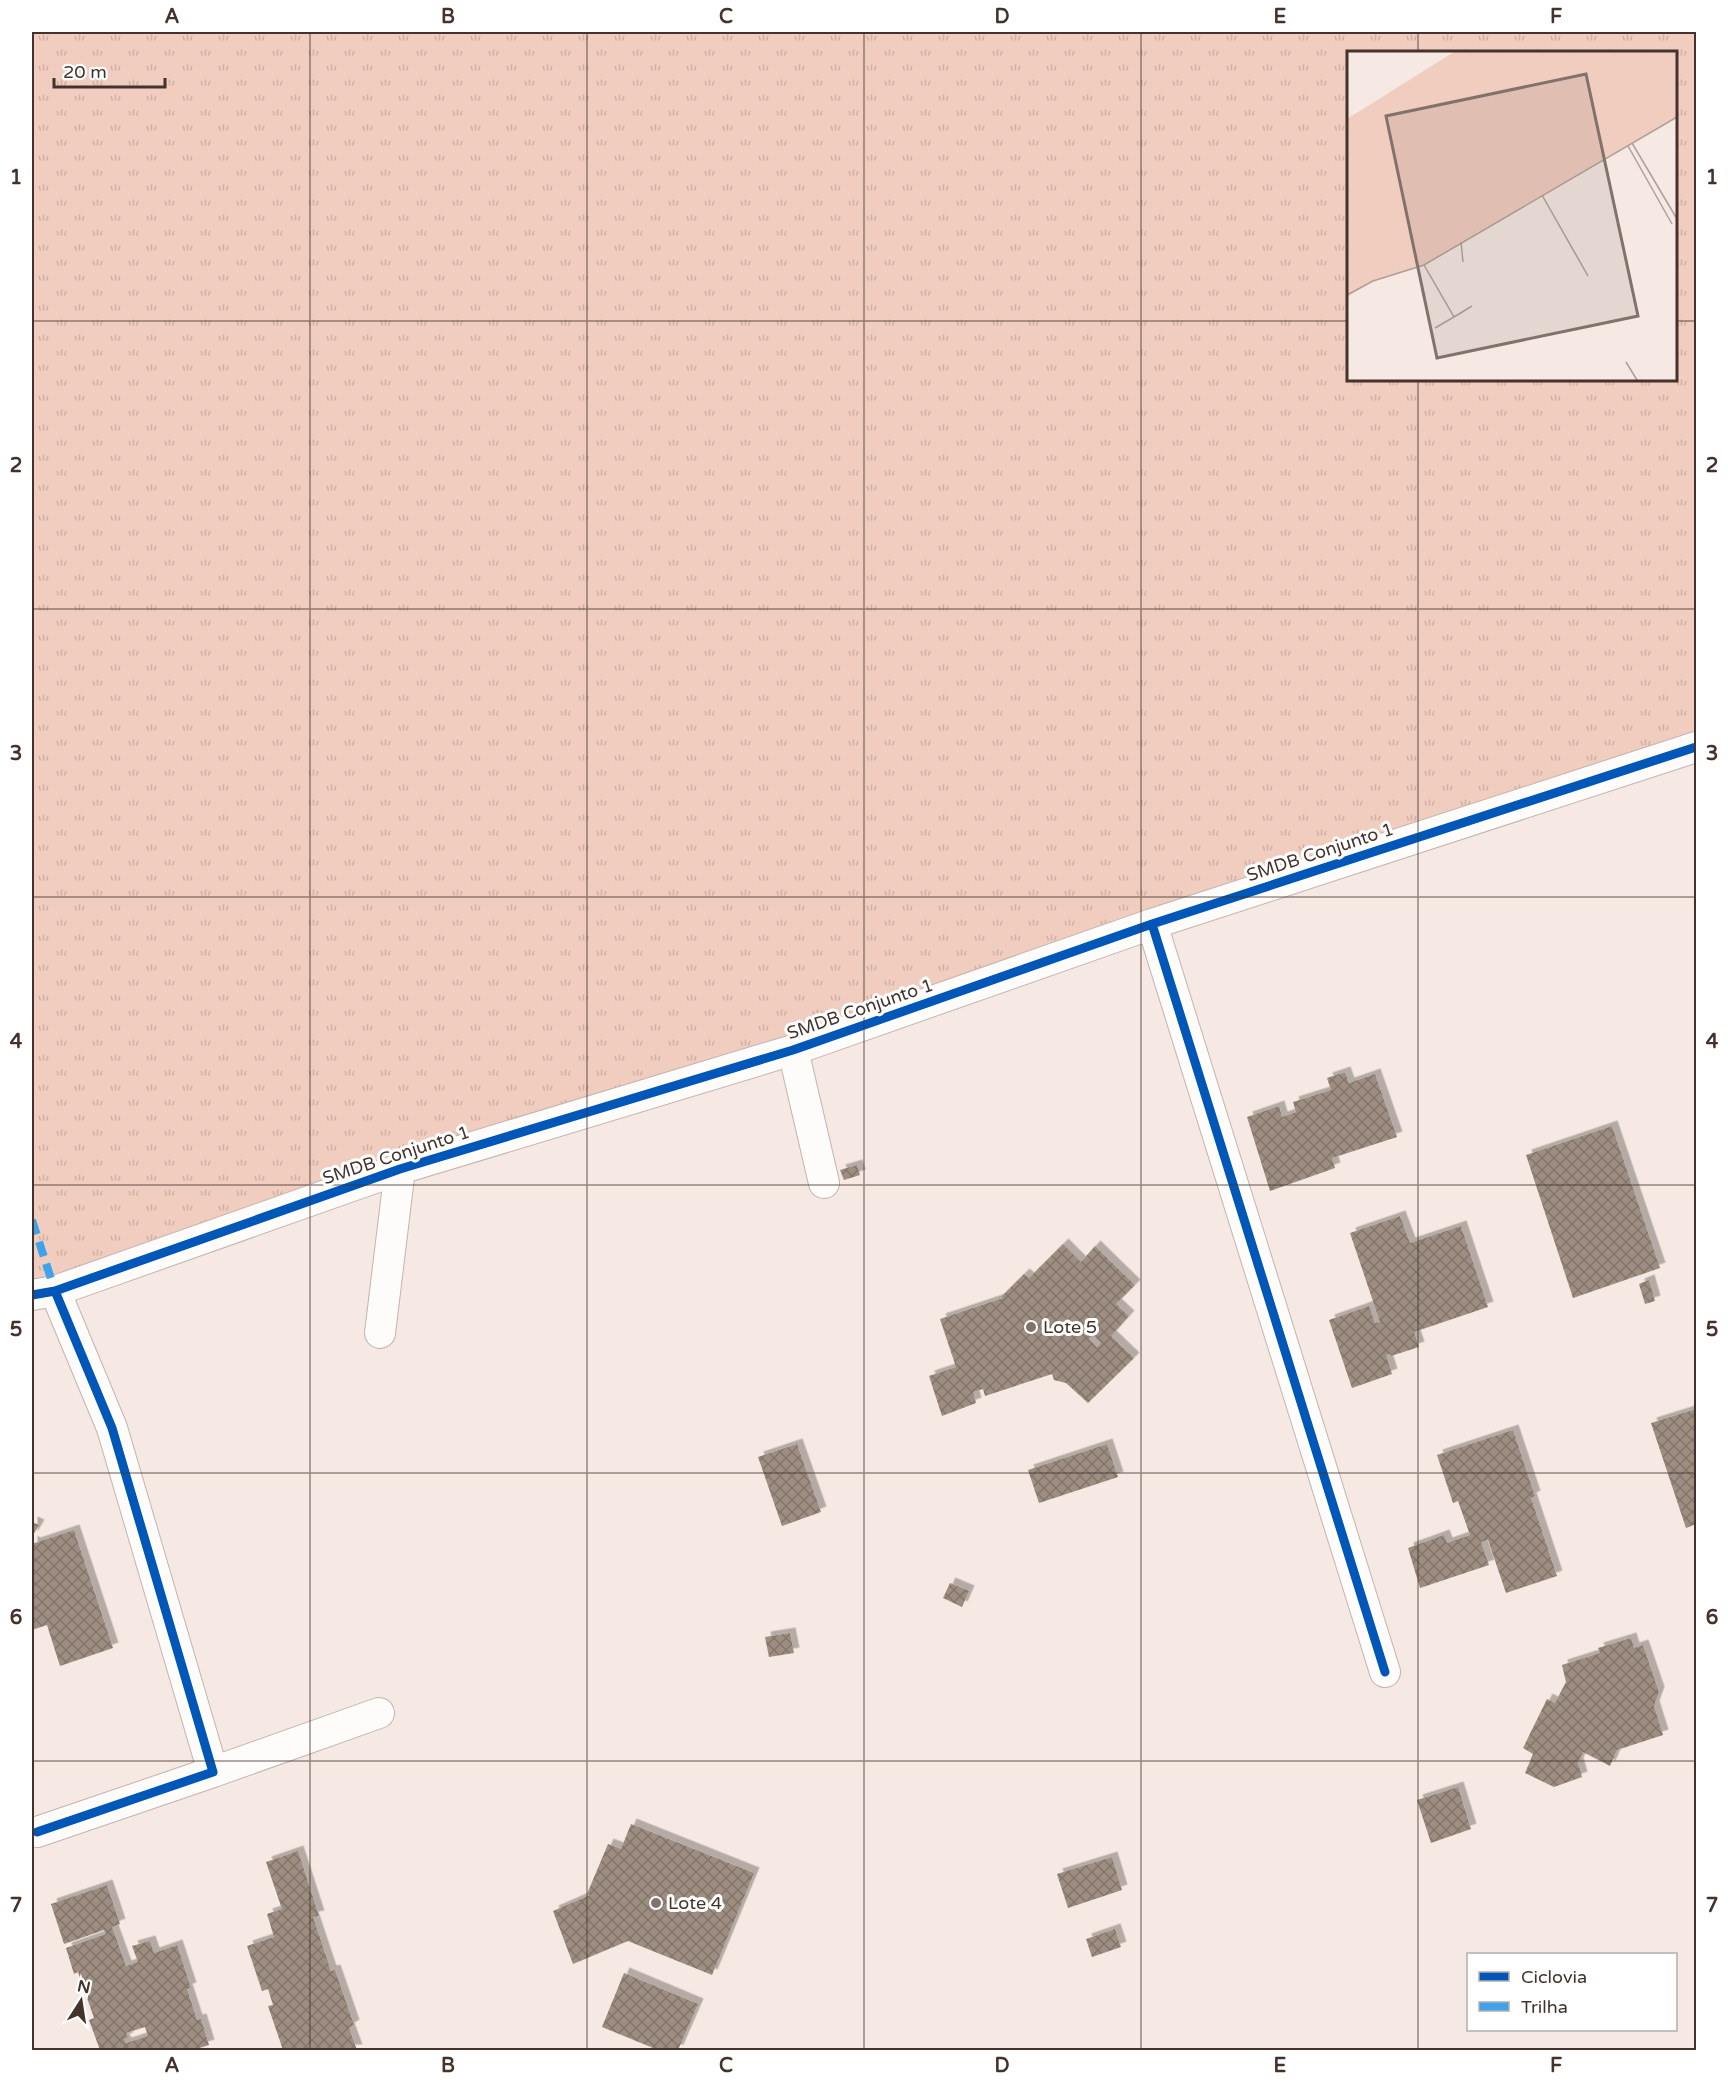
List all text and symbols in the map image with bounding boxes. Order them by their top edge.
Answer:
text: A [165,5,180,29]
text: B [441,5,455,29]
text: C [719,5,733,29]
text: D [994,5,1010,29]
text: E [1274,5,1287,29]
text: F [1550,5,1562,29]
scale bar [54,51,165,89]
inset map [1347,51,1677,381]
text: 20 m [63,61,107,83]
text: 1 [10,166,22,190]
text: 1 [1706,166,1718,190]
text: 2 [10,454,22,478]
text: 2 [1706,454,1718,478]
text: 3 [10,742,22,766]
text: 3 [1706,742,1718,766]
street label: SMDB Conjunto 1 [1244,818,1396,886]
street label: SMDB Conjunto 1 [784,974,936,1044]
text: 4 [10,1030,23,1054]
text: 4 [1706,1030,1719,1054]
street label: SMDB Conjunto 1 [320,1121,472,1189]
place label: Lote 5 [1043,1316,1097,1338]
text: 5 [10,1318,22,1342]
text: 5 [1706,1318,1718,1342]
marker: Lote 5 [1024,1320,1038,1334]
text: 6 [10,1606,22,1630]
text: 6 [1706,1606,1718,1630]
place label: Lote 4 [668,1892,722,1914]
text: 7 [10,1894,22,1918]
text: 7 [1706,1894,1718,1918]
marker: Lote 4 [649,1896,663,1910]
legend [1467,1953,1677,2031]
text: Ciclovia [1521,1966,1587,1988]
north arrow [51,1971,111,2031]
text: N [76,1976,92,1998]
text: Trilha [1521,1996,1568,2018]
text: A [165,2054,180,2078]
text: B [441,2054,455,2078]
text: C [719,2054,733,2078]
text: D [994,2054,1010,2078]
text: E [1274,2054,1287,2078]
text: F [1550,2054,1562,2078]

